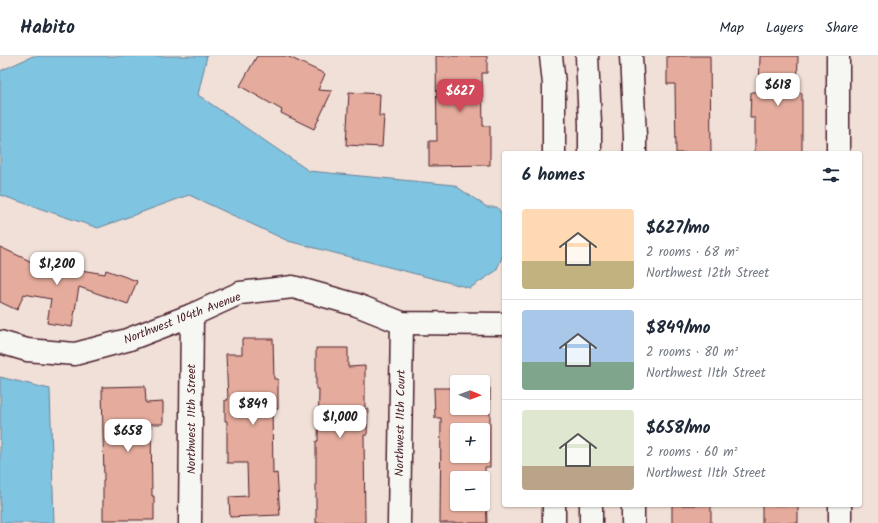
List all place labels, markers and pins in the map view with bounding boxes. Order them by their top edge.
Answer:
pin: $618 [754,73,802,107]
pin: $627 [436,79,484,113]
pin: $1,200 [24,252,90,286]
pin: $849 [229,392,277,426]
pin: $1,000 [307,405,373,439]
pin: $658 [104,419,152,453]

